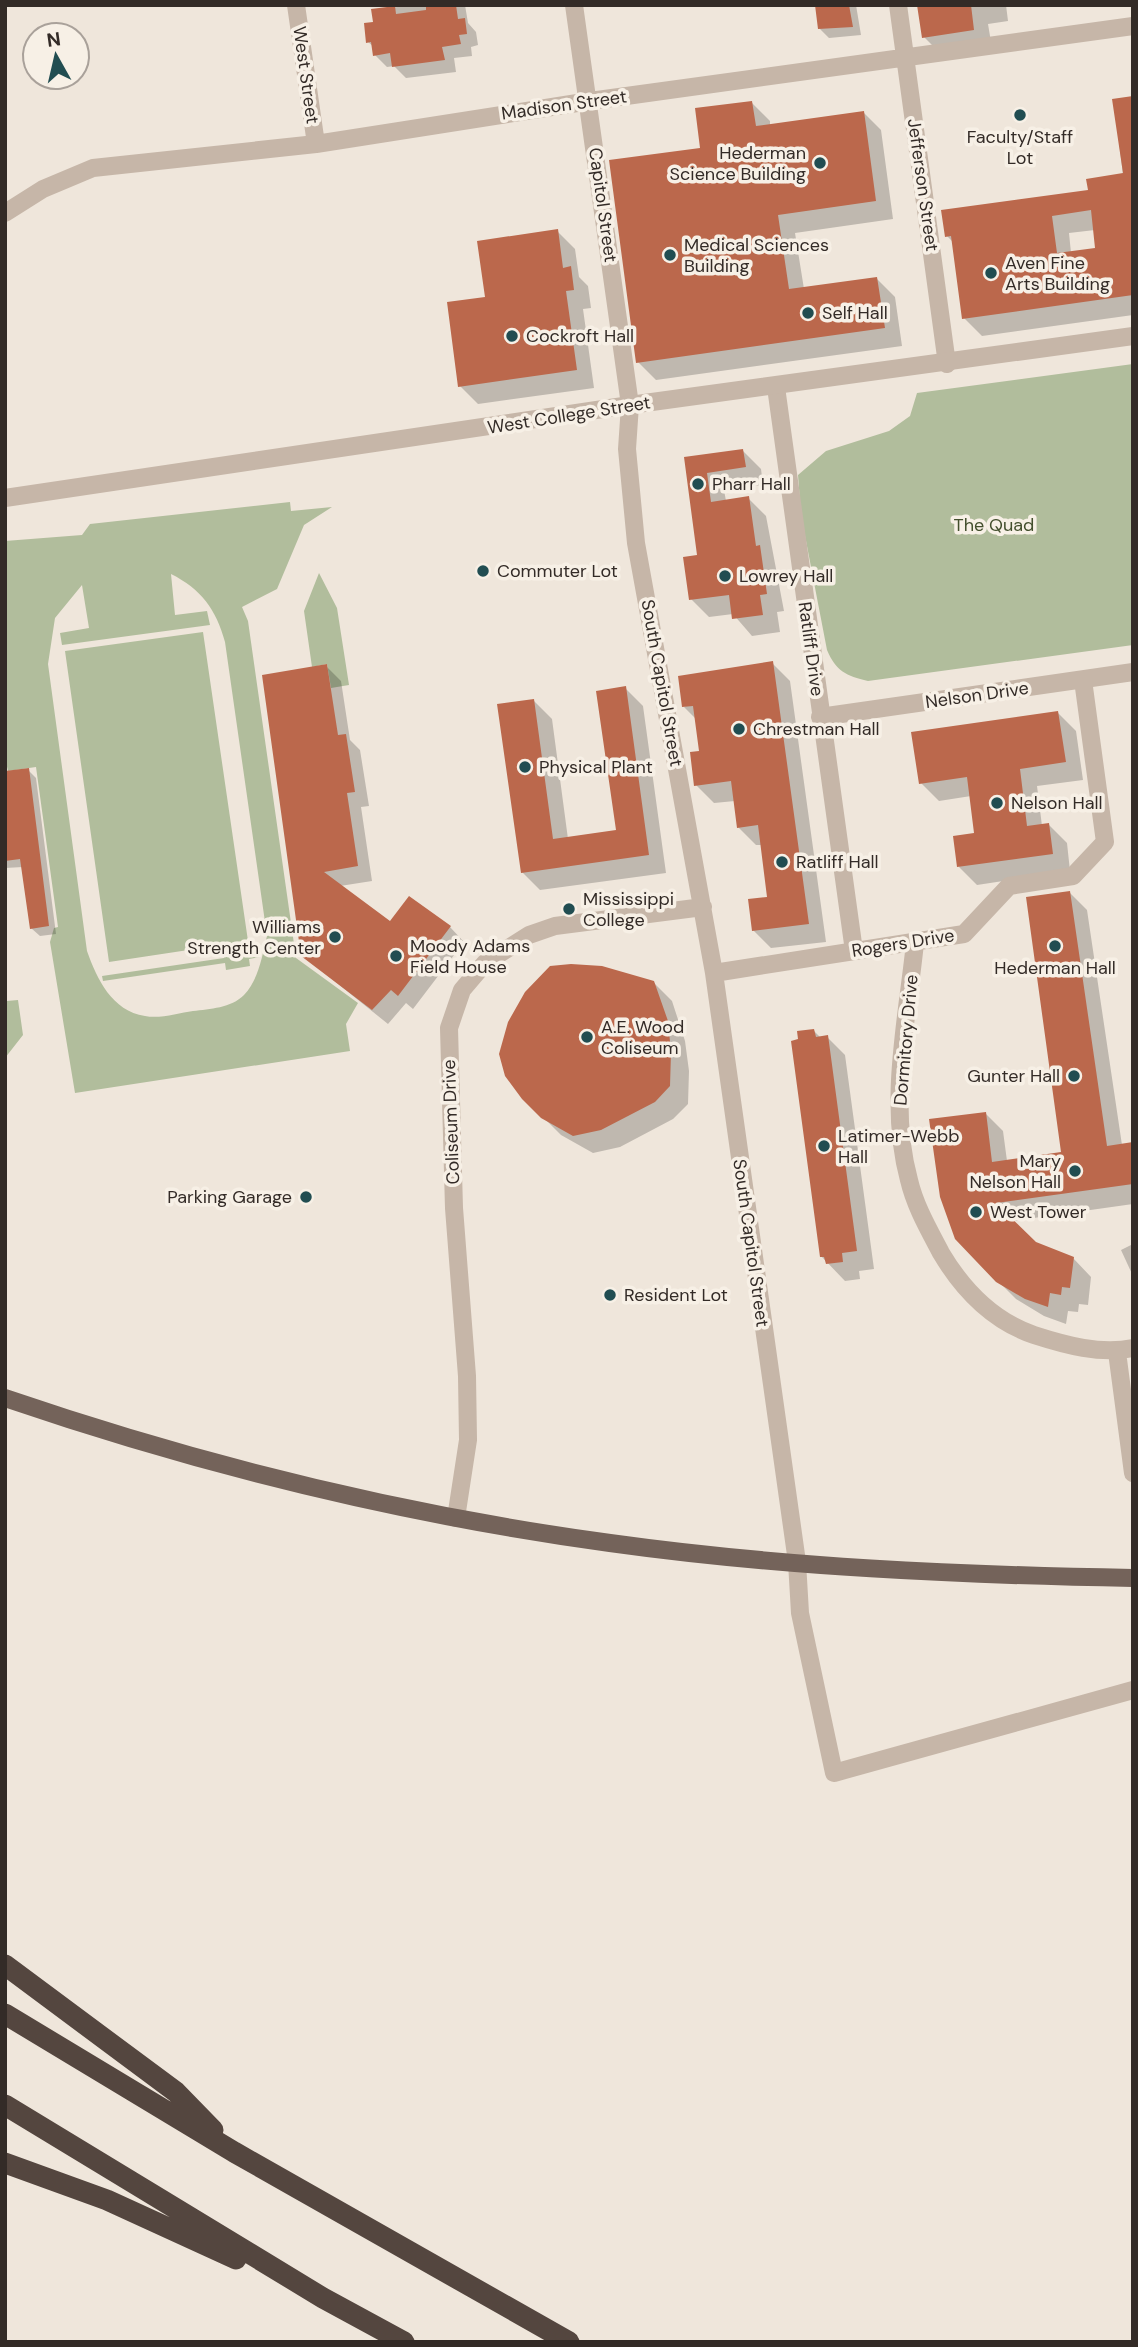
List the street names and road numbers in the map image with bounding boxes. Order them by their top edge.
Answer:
street label: West Street [287,25,325,125]
street label: Madison Street [500,84,628,126]
street label: Jefferson Street [902,117,944,253]
street label: Capitol Street [583,146,623,264]
street label: West College Street [486,390,652,440]
street label: South Capitol Street [635,598,689,768]
street label: Ratliff Drive [793,600,829,698]
street label: Nelson Drive [924,676,1030,714]
street label: Rogers Drive [850,923,956,963]
street label: Dormitory Drive [888,973,924,1107]
street label: Coliseum Drive [437,1059,465,1185]
street label: South Capitol Street [727,1158,775,1328]

